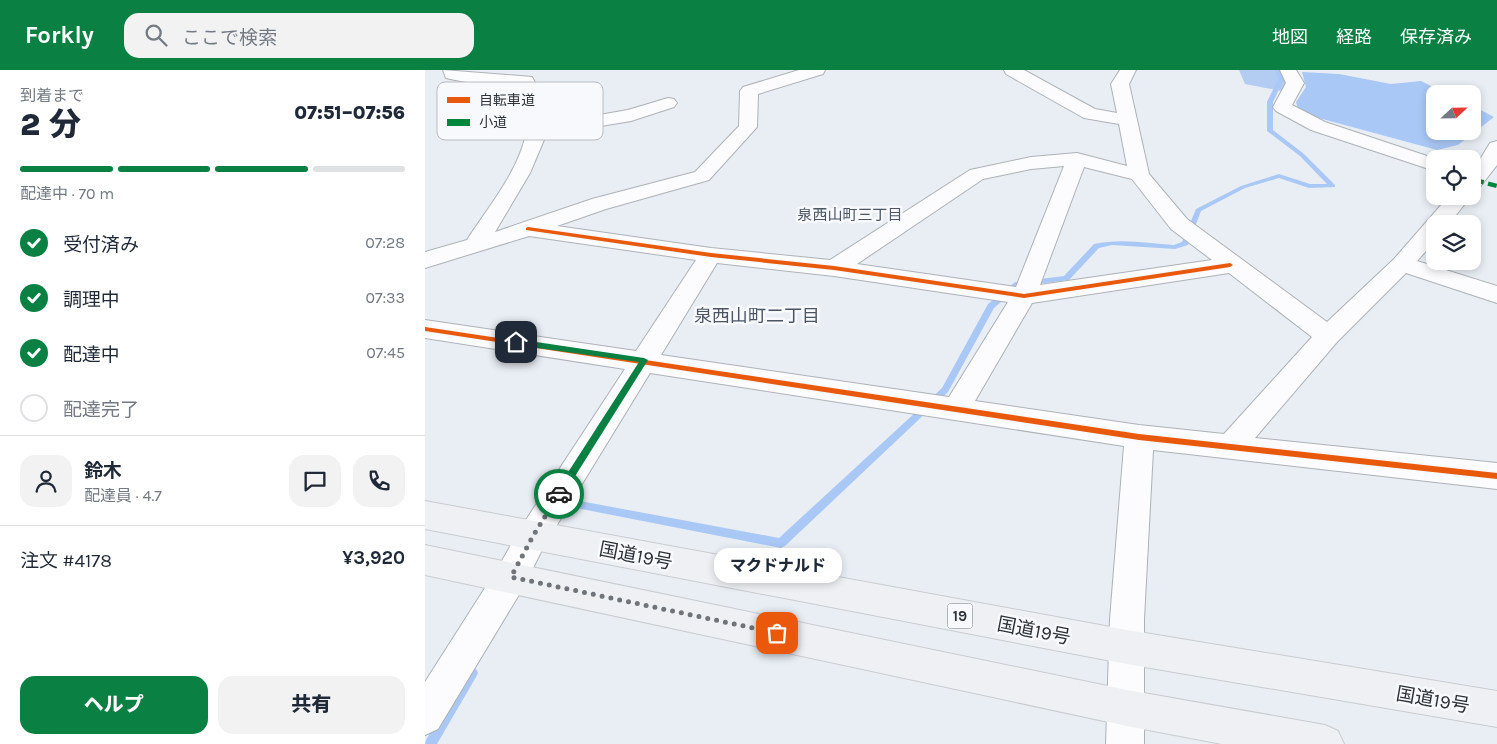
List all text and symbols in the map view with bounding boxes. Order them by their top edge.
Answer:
search box [124,13,474,58]
text: Forkly [25,21,94,49]
icon: search [142,21,170,49]
text: 地図 [1272,26,1308,48]
text: 経路 [1336,26,1372,48]
text: 保存済み [1400,26,1472,48]
text: ここで検索 [182,27,277,49]
legend [437,82,603,140]
north arrow [1426,85,1481,140]
map controls [1426,85,1481,270]
text: 到着まで [20,86,84,105]
text: 自転車道 [479,92,535,109]
text: 07:51–07:56 [294,102,405,124]
text: 2 分 [20,106,81,143]
text: 小道 [479,114,507,131]
button: locate [1426,150,1481,205]
text: 配達中 · 70 m [20,184,114,203]
district label: 泉西山町三丁目 [797,206,903,224]
button: layers [1426,215,1481,270]
icon: check [20,229,48,257]
text: 07:28 [365,233,405,252]
text: 受付済み [63,234,139,256]
icon: check [20,284,48,312]
text: 07:33 [365,288,405,307]
text: 調理中 [63,289,120,311]
district label: 泉西山町二丁目 [694,305,820,327]
pin [495,321,537,363]
icon: home [502,328,530,356]
icon: check [20,339,48,367]
text: 07:45 [366,343,405,362]
text: 配達中 [63,344,120,366]
text: 配達完了 [63,399,139,421]
button: person [20,455,72,507]
button: chat [289,455,341,507]
button: phone [353,455,405,507]
text: 鈴木 [84,460,122,482]
courier [534,469,584,519]
icon: car [545,480,573,508]
text: 配達員 · 4.7 [84,486,162,505]
street label: 国道19号 [597,538,674,574]
text: ¥3,920 [342,547,405,569]
callout: マクドナルド [713,548,841,583]
text: 注文 #4178 [20,550,112,572]
text: マクドナルド [730,556,826,575]
road number: 19 [947,604,973,628]
pin [756,612,798,654]
street label: 国道19号 [995,613,1072,649]
icon: bag [763,619,791,647]
button: ヘルプ [20,676,208,734]
button: 共有 [218,676,405,734]
street label: 国道19号 [1394,683,1471,717]

